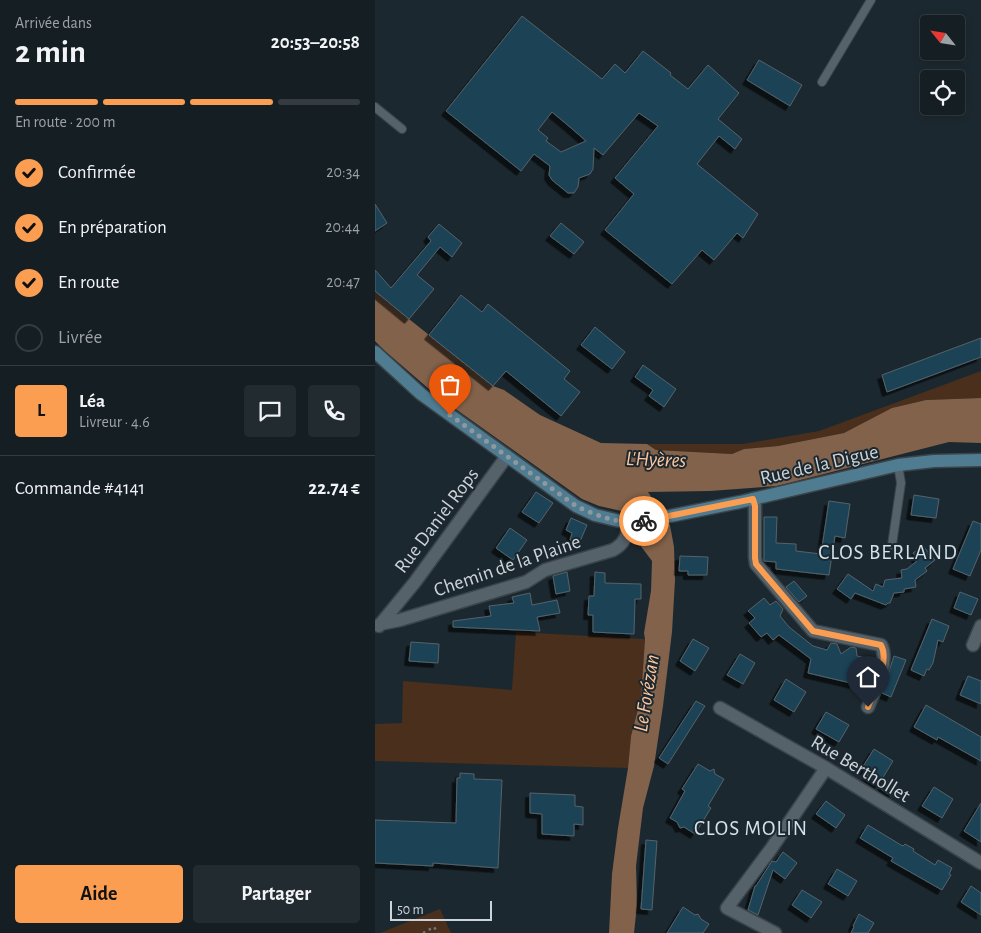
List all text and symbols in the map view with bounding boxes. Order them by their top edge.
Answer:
text: Arrivée dans [15,15,92,31]
north arrow [920,15,965,60]
map controls [920,15,965,115]
text: 20:53–20:58 [271,33,360,52]
text: 2 min [15,36,86,68]
button: locate [920,70,965,115]
text: En route · 200 m [15,114,115,130]
icon: check [15,159,43,187]
text: Confirmée [58,163,136,182]
text: 20:34 [326,164,360,180]
icon: check [15,214,43,242]
text: En préparation [58,218,167,237]
text: 20:44 [325,219,360,235]
icon: check [15,269,43,297]
text: En route [58,273,120,292]
text: 20:47 [326,274,360,290]
text: Livrée [58,328,102,347]
pin [429,364,471,415]
icon: bag [436,371,464,399]
button: chat [244,385,296,437]
button: phone [308,385,360,437]
text: Léa [79,392,105,411]
text: L [37,401,45,420]
text: Livreur · 4.6 [79,414,150,430]
street label: Rue de la Digue [758,442,880,488]
water label: L'Hyères [625,448,687,471]
street label: Rue Daniel Rops [391,464,483,577]
text: Commande #4141 [15,479,145,498]
text: 22.74 € [308,479,360,498]
courier [619,496,669,546]
icon: bike [630,507,658,535]
street label: Chemin de la Plaine [431,531,583,600]
district label: CLOS BERLAND [818,542,958,563]
water label: Le Forézan [630,653,663,733]
pin [847,656,889,707]
icon: home [854,663,882,691]
street label: Rue Berthollet [807,732,914,807]
district label: CLOS MOLIN [694,818,808,839]
button: Aide [15,865,183,923]
button: Partager [193,865,360,923]
scale bar [390,898,493,921]
text: 50 m [397,903,424,917]

